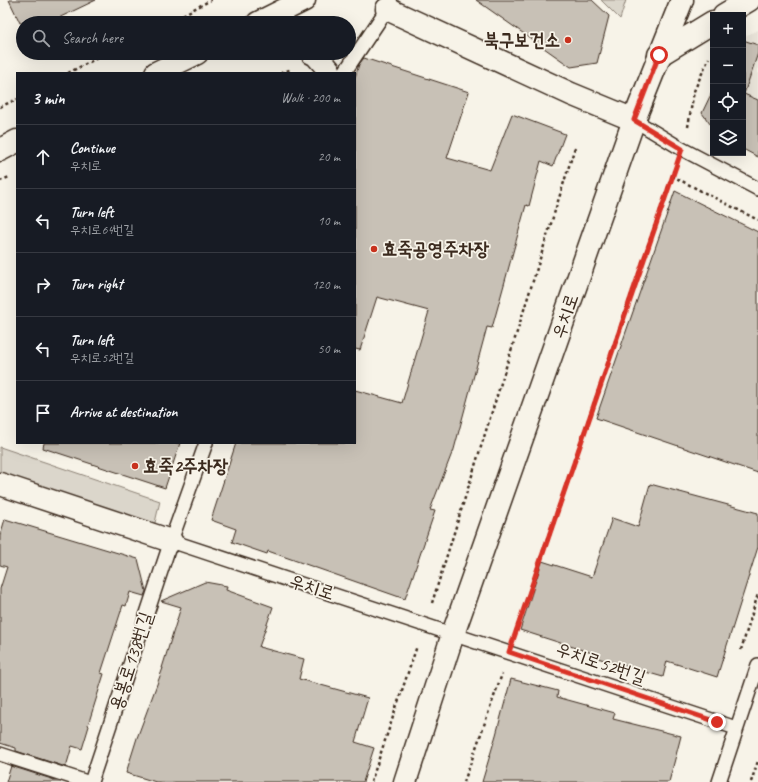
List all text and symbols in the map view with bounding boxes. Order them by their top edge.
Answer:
map controls [710,12,746,156]
button: + [710,12,746,48]
search box [16,16,356,60]
icon: search [30,27,52,49]
place label: 북구보건소 [484,28,560,52]
text: Search here [62,29,123,48]
marker: 북구보건소 [563,35,573,45]
route start [650,46,668,64]
button: − [710,48,746,84]
button: locate [710,84,746,120]
text: 3 min [32,88,65,109]
text: Walk · 200 m [281,90,340,106]
button: layers [710,120,746,156]
text: Continue [70,139,115,158]
icon: ahead [32,146,54,168]
text: 20 m [318,149,340,165]
text: 우치로 [70,158,101,174]
text: Turn left [70,203,113,222]
icon: left [32,210,54,232]
text: 10 m [318,213,340,229]
text: 우치로64번길 [70,222,134,238]
place label: 효죽공영주차장 [382,237,490,261]
marker: 효죽공영주차장 [369,244,379,254]
icon: right [32,274,54,296]
text: Turn right [70,275,123,294]
text: 120 m [312,277,340,293]
street label: 우치로 [546,290,584,342]
text: Turn left [70,331,113,350]
icon: left [32,338,54,360]
text: 50 m [318,341,340,357]
text: 우치로52번길 [70,350,134,366]
icon: arrive [32,402,54,424]
text: Arrive at destination [70,403,177,422]
place label: 효죽2주차장 [143,454,229,478]
marker: 효죽2주차장 [130,461,140,471]
street label: 우치로 [286,568,338,606]
street label: 용봉로138번길 [104,609,158,713]
street label: 우치로52번길 [553,636,649,690]
route end [708,713,726,731]

